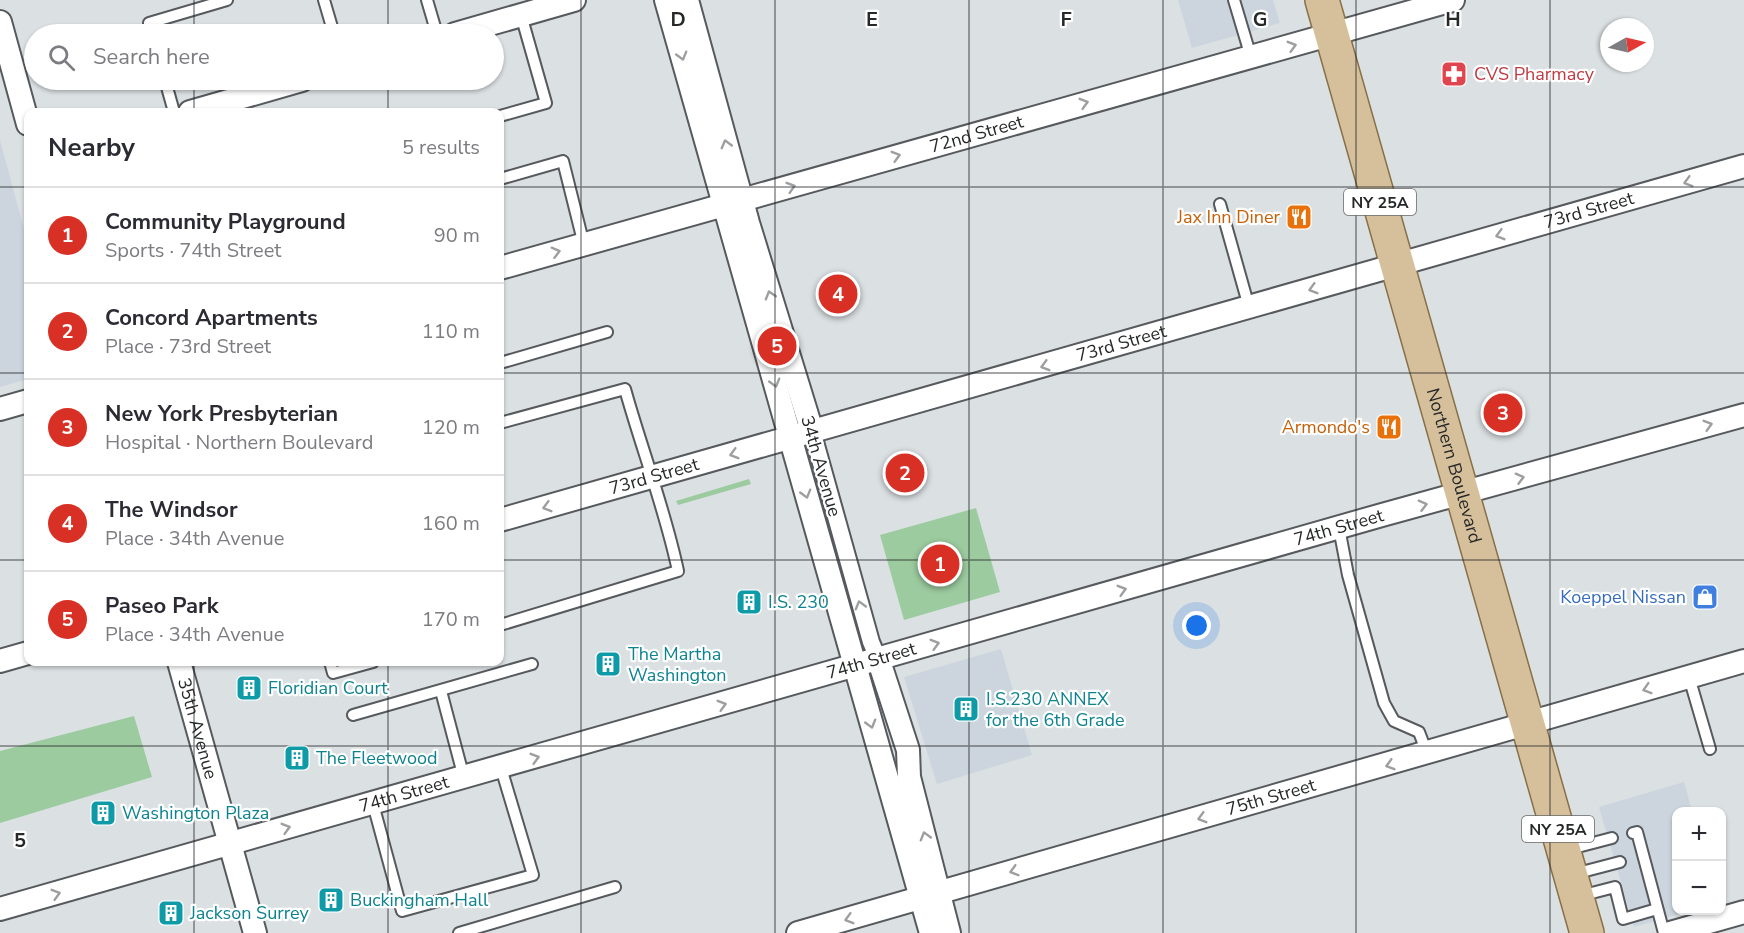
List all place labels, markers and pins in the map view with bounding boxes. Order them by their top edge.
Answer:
pharmacy icon: CVS Pharmacy [1439,59,1469,89]
place label: CVS Pharmacy [1474,62,1595,86]
restaurant icon: Jax Inn Diner [1284,202,1314,232]
place label: Jax Inn Diner [1176,205,1281,229]
pin: 4 [818,272,858,316]
pin: 5 [758,324,796,368]
pin: 3 [1484,390,1522,436]
restaurant icon: Armondo's [1374,412,1404,442]
place label: Armondo's [1282,415,1370,439]
pin: 2 [886,450,924,496]
pin: 1 [920,542,960,586]
shop icon: Koeppel Nissan [1690,582,1720,612]
place label: Koeppel Nissan [1560,585,1686,609]
building icon: I.S. 230 [734,587,764,617]
place label: I.S. 230 [768,590,829,614]
place label: The Martha Washington [628,642,727,687]
building icon: The Martha Washington [593,649,623,679]
building icon: Floridian Court [234,673,264,703]
place label: Floridian Court [268,676,388,700]
place label: I.S.230 ANNEX for the 6th Grade [986,687,1125,732]
building icon: I.S.230 ANNEX for the 6th Grade [951,694,981,724]
building icon: The Fleetwood [282,743,312,773]
place label: The Fleetwood [316,746,437,770]
building icon: Washington Plaza [88,798,118,828]
place label: Washington Plaza [122,801,269,825]
building icon: Buckingham Hall [316,885,346,915]
place label: Buckingham Hall [350,888,489,912]
building icon: Jackson Surrey [156,898,186,928]
place label: Jackson Surrey [189,901,309,925]

